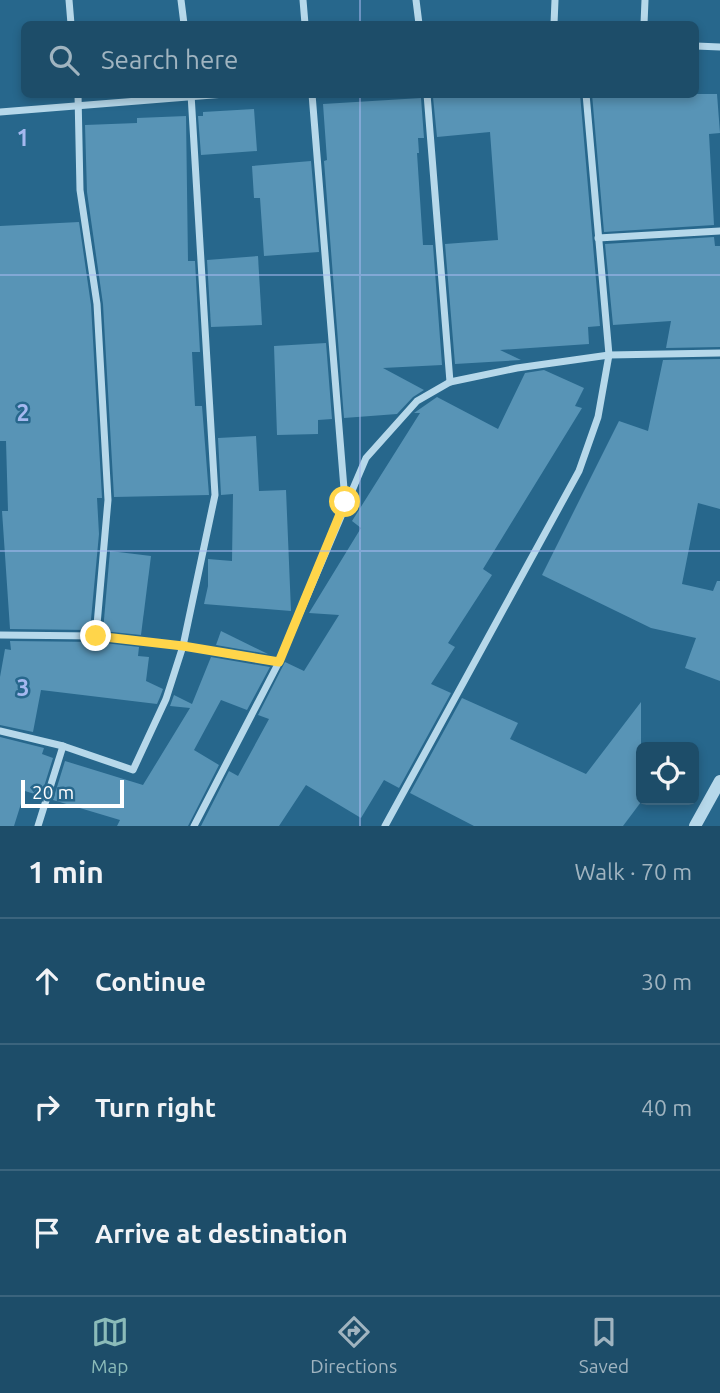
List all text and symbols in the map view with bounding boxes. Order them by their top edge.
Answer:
search box [21,21,699,98]
icon: search [45,41,83,79]
text: Search here [101,45,238,74]
text: 1 [17,125,29,150]
text: 2 [17,400,29,425]
route start [329,486,360,517]
route end [80,620,111,651]
text: 3 [17,675,29,700]
map controls [636,742,699,805]
button: locate [636,742,699,805]
scale bar [21,777,124,809]
text: 20 m [32,781,74,803]
text: 1 min [28,855,104,889]
text: Walk · 70 m [574,859,692,884]
icon: ahead [28,962,66,1000]
text: Continue [95,967,206,996]
text: 30 m [641,969,692,994]
icon: right [28,1088,66,1126]
text: Turn right [95,1093,216,1122]
text: 40 m [641,1095,692,1120]
icon: arrive [28,1214,66,1252]
text: Arrive at destination [95,1219,348,1248]
tab: Map [91,1313,129,1377]
tab: Directions [310,1313,397,1377]
tab: Saved [579,1313,629,1377]

